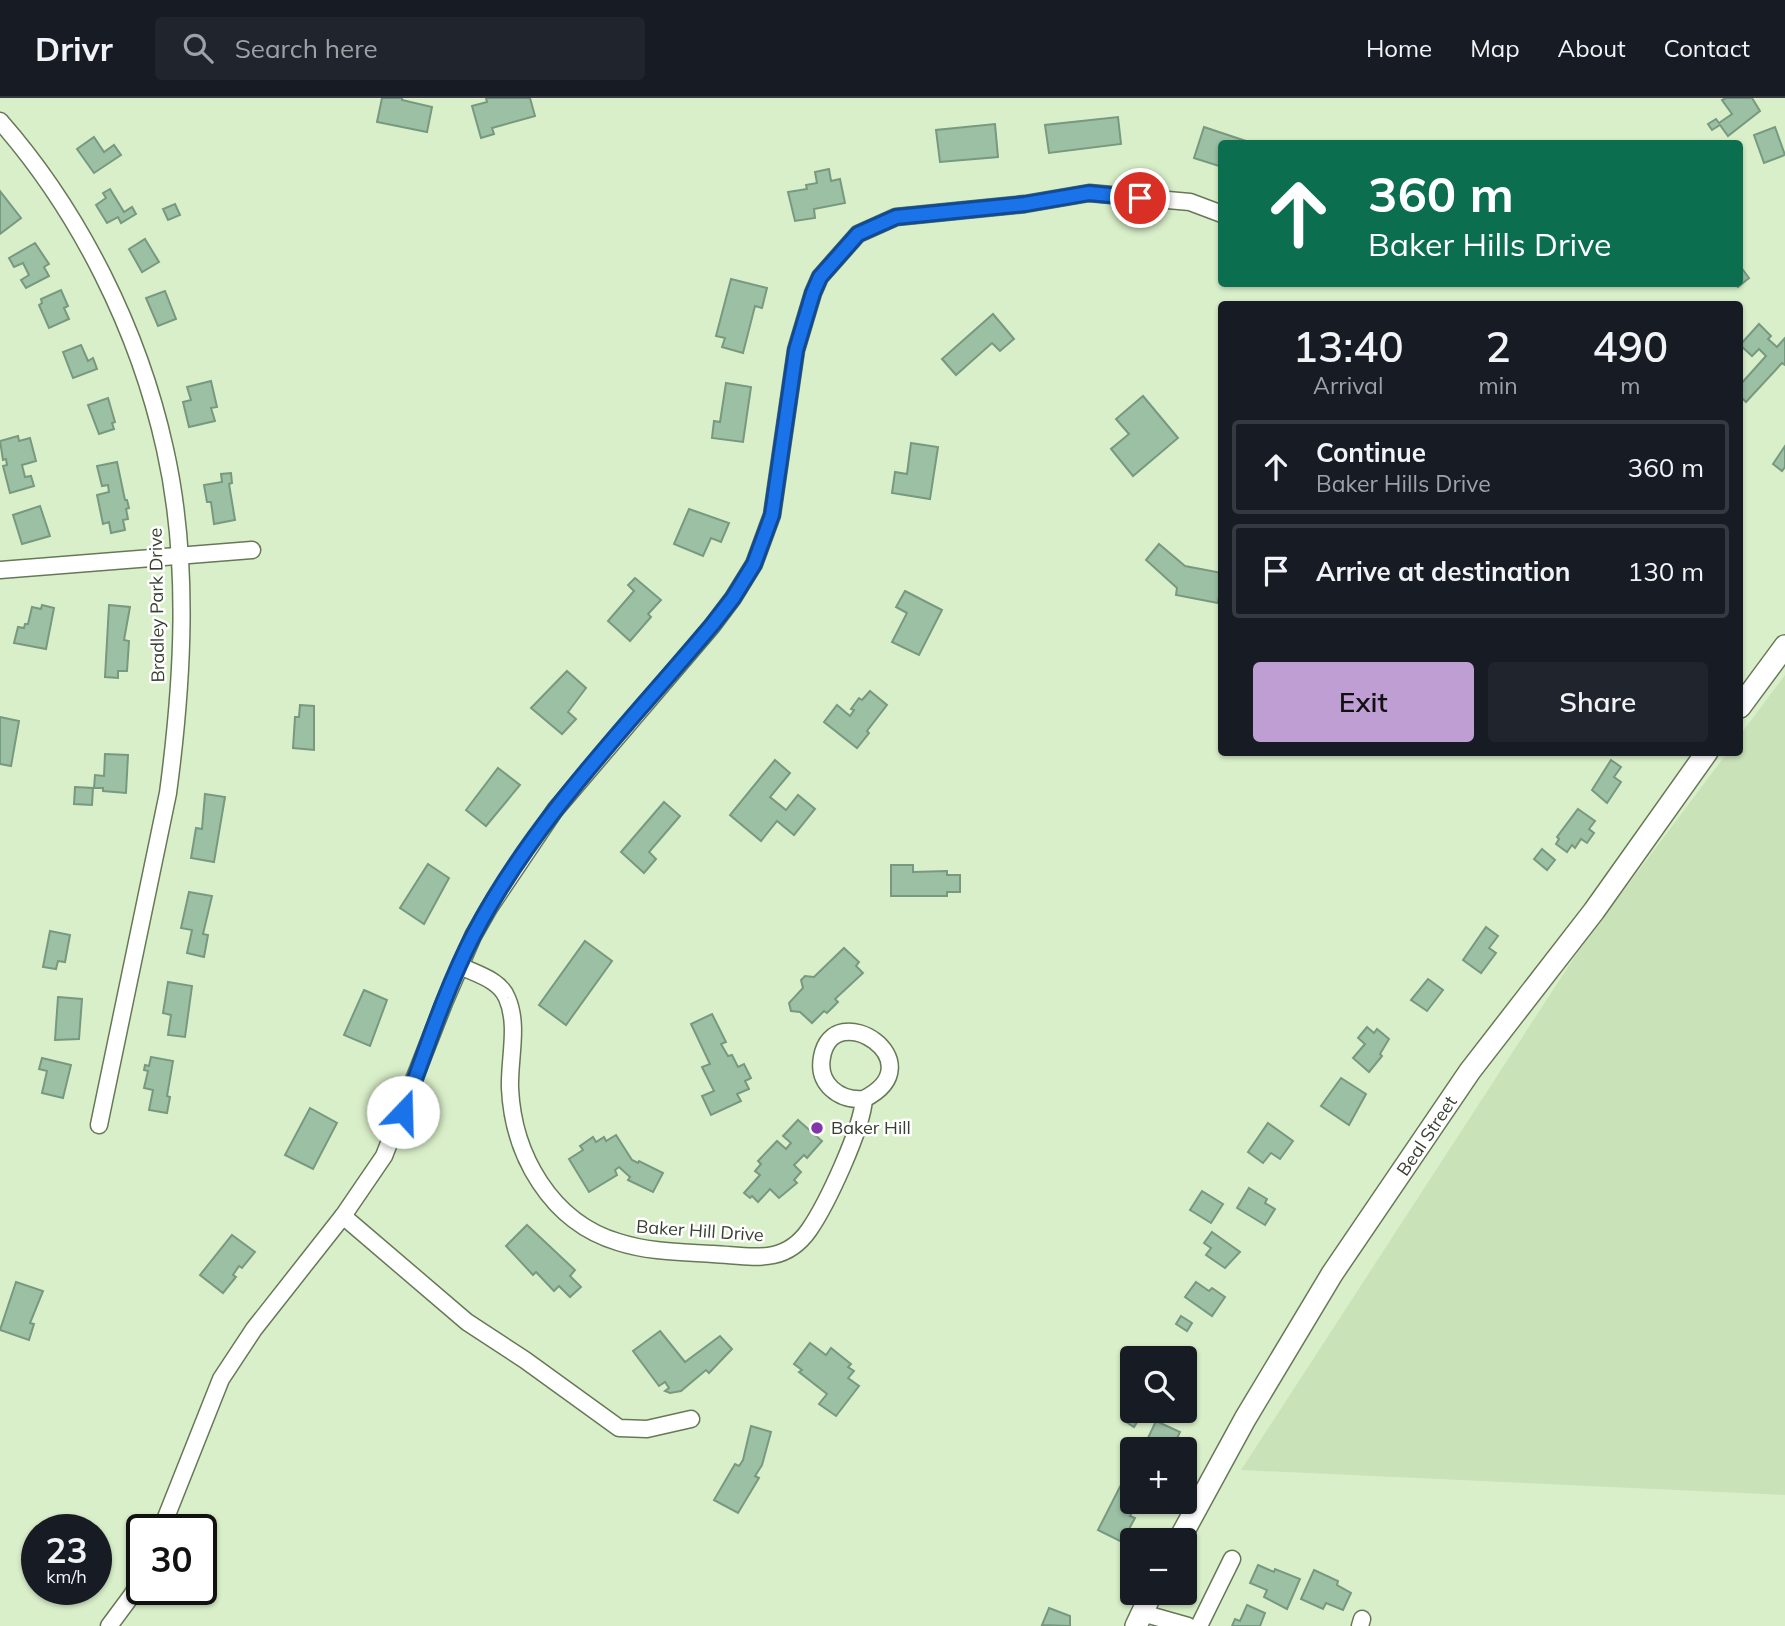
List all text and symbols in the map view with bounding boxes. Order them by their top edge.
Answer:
search box [155,17,645,80]
text: Drivr [35,28,113,69]
icon: search [179,29,217,67]
text: Search here [235,32,378,65]
text: Home [1366,33,1432,63]
text: Map [1470,33,1520,63]
text: About [1558,33,1626,63]
text: Contact [1664,33,1750,63]
text: 360 m [1368,163,1514,224]
pin [1110,168,1170,228]
icon: ahead [1253,168,1344,259]
icon: arrive [1121,179,1159,217]
text: Baker Hills Drive [1368,224,1611,264]
text: 13:40 [1293,320,1404,373]
text: 2 [1485,320,1511,373]
text: 490 [1593,320,1668,373]
text: Arrival [1313,371,1383,400]
text: min [1478,371,1518,400]
text: m [1620,371,1640,400]
text: Continue [1316,436,1426,469]
icon: ahead [1257,448,1295,486]
text: 360 m [1628,451,1704,484]
text: Baker Hills Drive [1316,469,1491,498]
street label: Bradley Park Drive [144,528,169,682]
icon: arrive [1257,552,1295,590]
text: Arrive at destination [1316,555,1571,588]
text: 130 m [1628,555,1704,588]
button: Exit [1253,662,1474,742]
button: Share [1488,662,1708,742]
position arrow [366,1075,440,1149]
street label: Beal Street [1391,1091,1462,1180]
place label: Baker Hill [831,1116,911,1139]
marker: Baker Hill [809,1120,825,1136]
street label: Baker Hill Drive [635,1215,765,1246]
map controls [1120,1346,1197,1605]
button: search [1120,1346,1197,1423]
button: + [1120,1437,1197,1514]
speed limit sign: 30 [126,1514,217,1605]
text: 23 [45,1528,88,1572]
button: − [1120,1528,1197,1605]
text: km/h [46,1565,87,1588]

